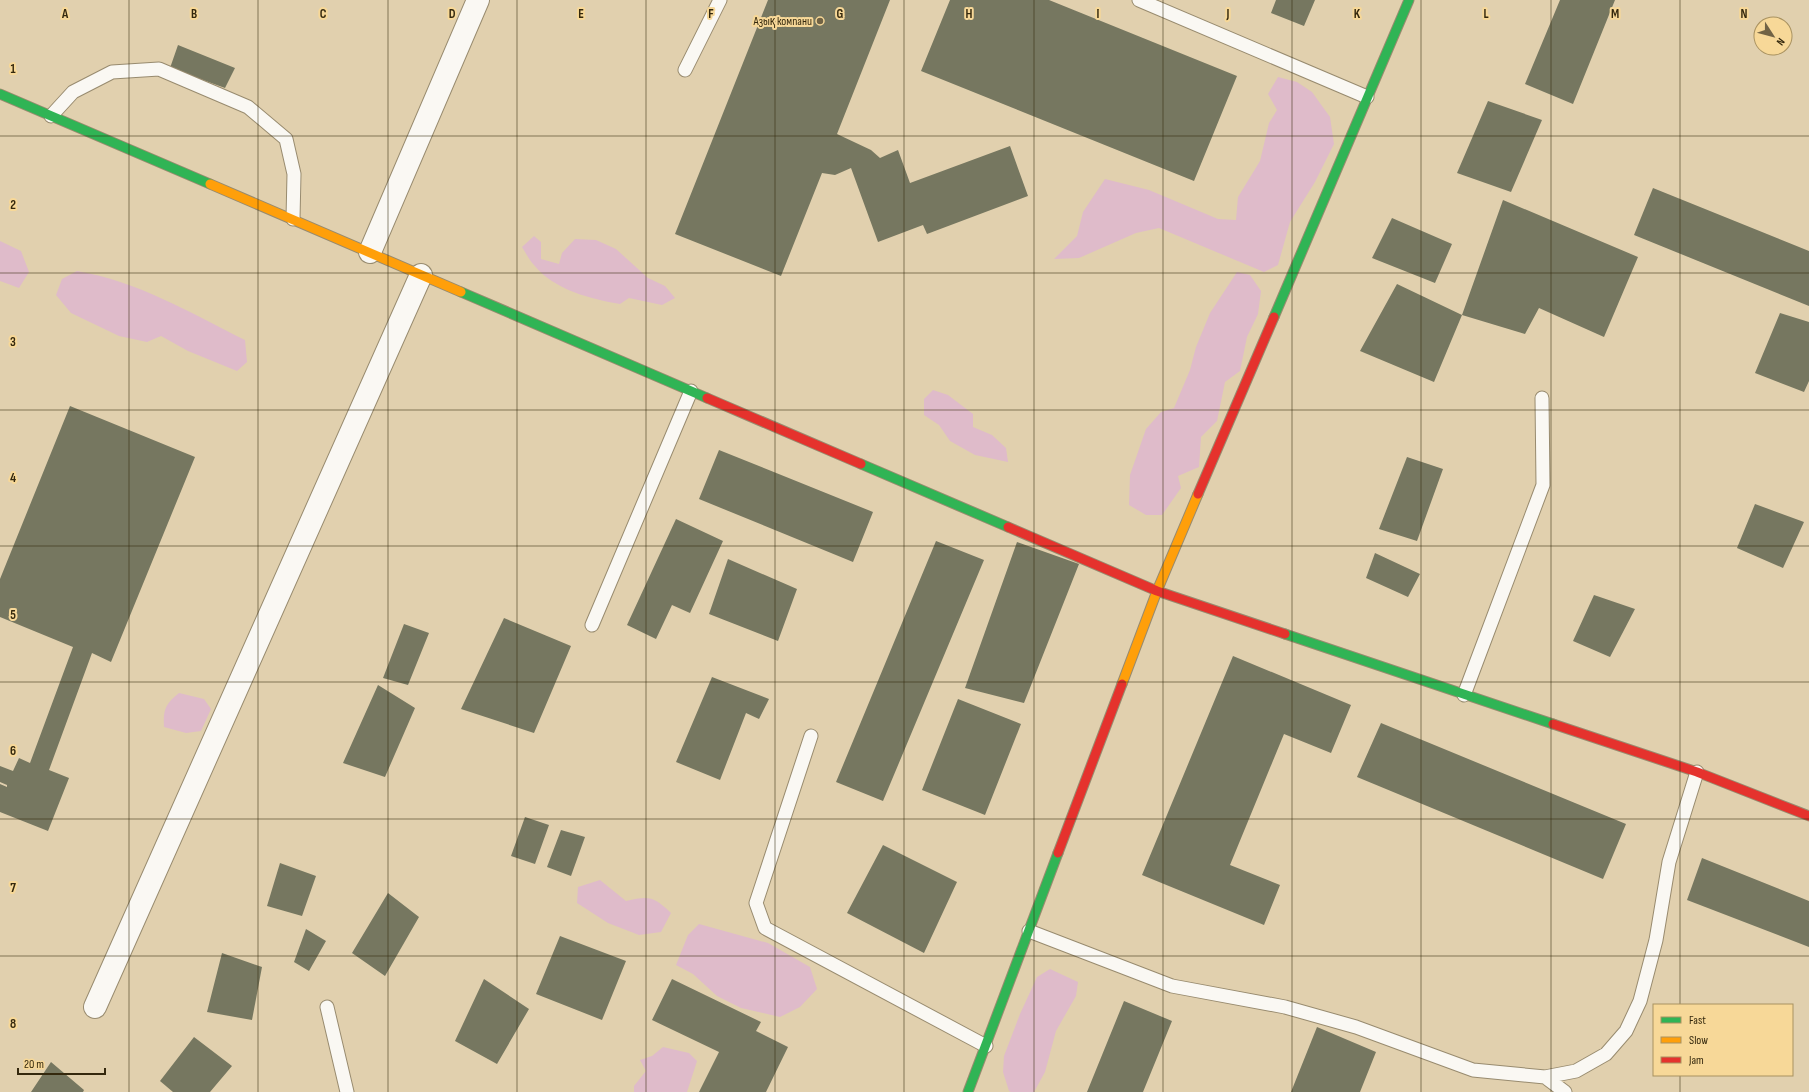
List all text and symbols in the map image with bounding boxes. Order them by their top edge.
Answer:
text: A [61,6,69,22]
text: B [191,6,197,22]
text: C [320,6,327,22]
text: D [449,6,456,22]
text: E [578,6,584,22]
text: F [708,6,714,22]
text: G [837,6,844,22]
text: H [966,6,973,22]
text: I [1097,6,1100,22]
text: J [1226,6,1230,22]
text: K [1354,6,1361,22]
text: L [1483,6,1489,22]
text: M [1611,6,1619,22]
text: N [1741,6,1748,22]
place label: Азық компани [753,14,812,29]
marker: Азық компани [815,16,825,26]
north arrow [1753,16,1793,56]
text: N [1774,35,1788,48]
text: 1 [10,61,16,77]
text: 2 [10,197,16,213]
text: 3 [10,334,16,350]
text: 4 [10,470,16,486]
text: 5 [10,607,16,623]
text: 6 [10,743,16,759]
text: 7 [10,880,16,896]
legend [1653,1004,1793,1076]
text: Fast [1689,1013,1706,1028]
text: 8 [10,1016,16,1032]
text: Slow [1689,1033,1708,1048]
scale bar [18,1050,105,1076]
text: Jam [1688,1053,1704,1068]
text: 20 m [24,1057,44,1072]

